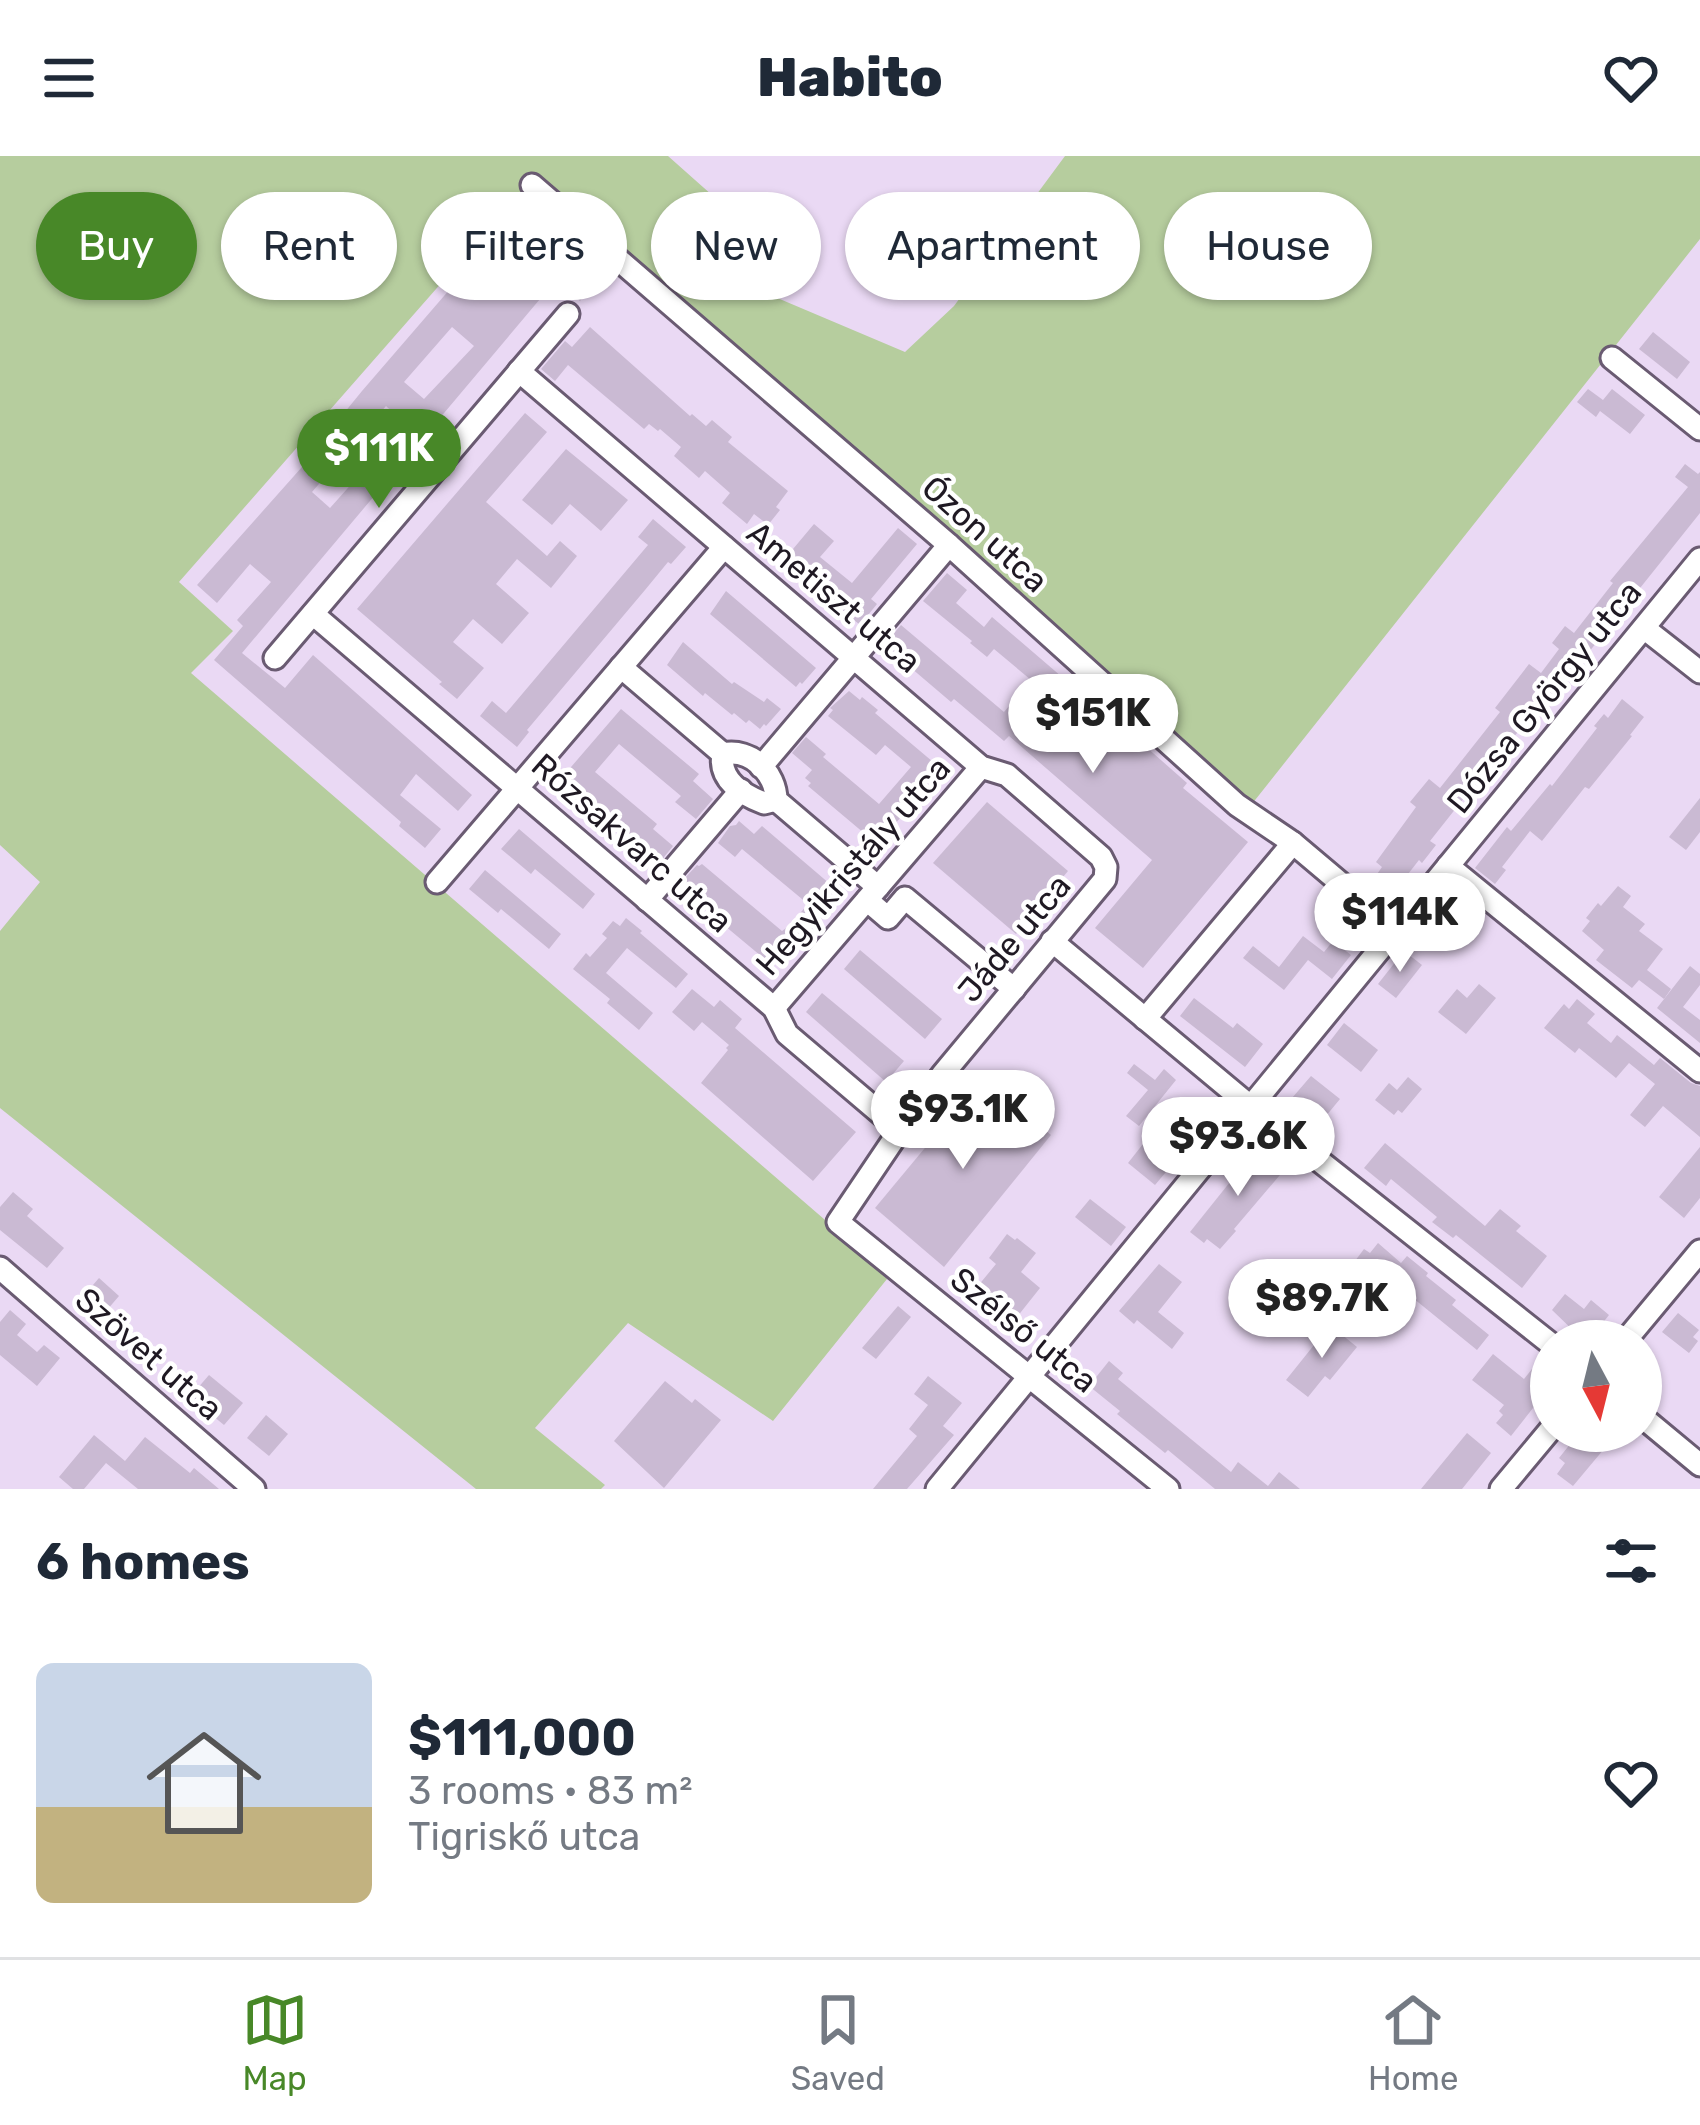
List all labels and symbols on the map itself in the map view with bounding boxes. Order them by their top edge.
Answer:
pin: $111K [295,409,463,511]
street label: Ózon utca [914,468,1056,600]
street label: Ametiszt utca [739,513,929,681]
street label: Dózsa György utca [1439,573,1649,821]
pin: $151K [1009,674,1177,776]
street label: Rózsakvarc utca [524,745,740,941]
street label: Hegyikristály utca [748,749,958,983]
street label: Jáde utca [949,866,1079,1010]
pin: $114K [1316,873,1484,975]
pin: $93.1K [865,1070,1061,1172]
pin: $93.6K [1140,1097,1336,1199]
street label: Szélső utca [943,1259,1105,1401]
pin: $89.7K [1224,1259,1420,1361]
street label: Szövet utca [68,1280,230,1428]
north arrow [1530,1320,1662,1452]

